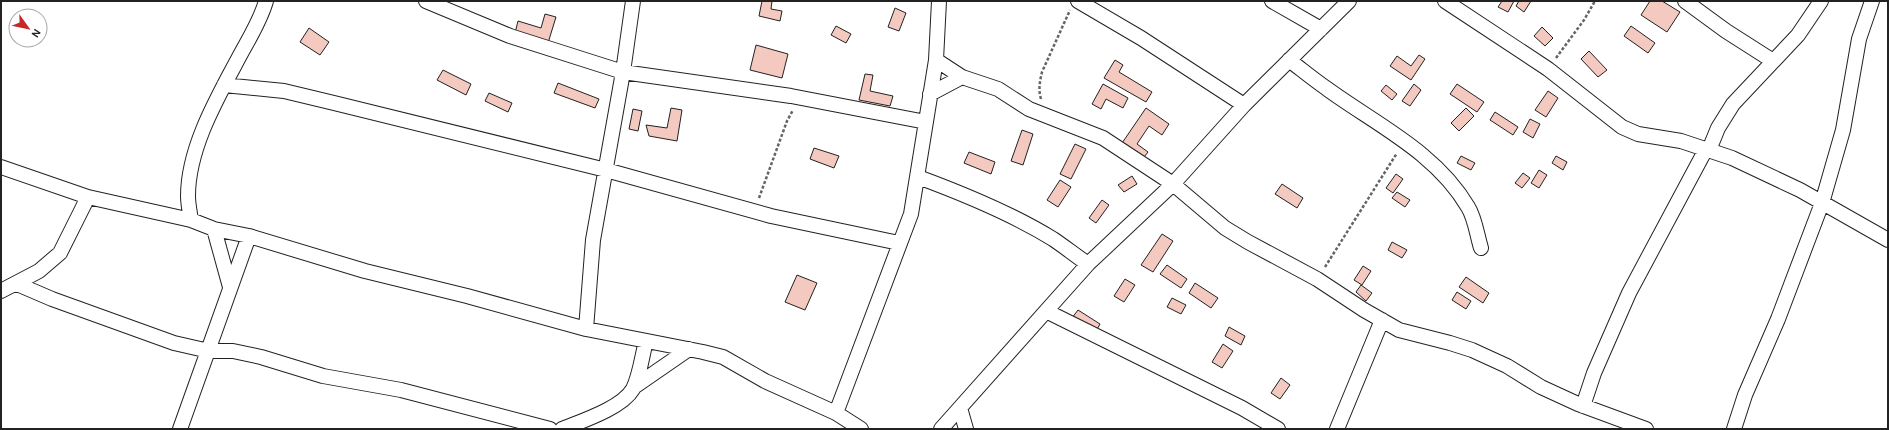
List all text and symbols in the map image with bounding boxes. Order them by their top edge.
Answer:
north arrow [8,8,48,48]
text: N [28,26,44,40]

